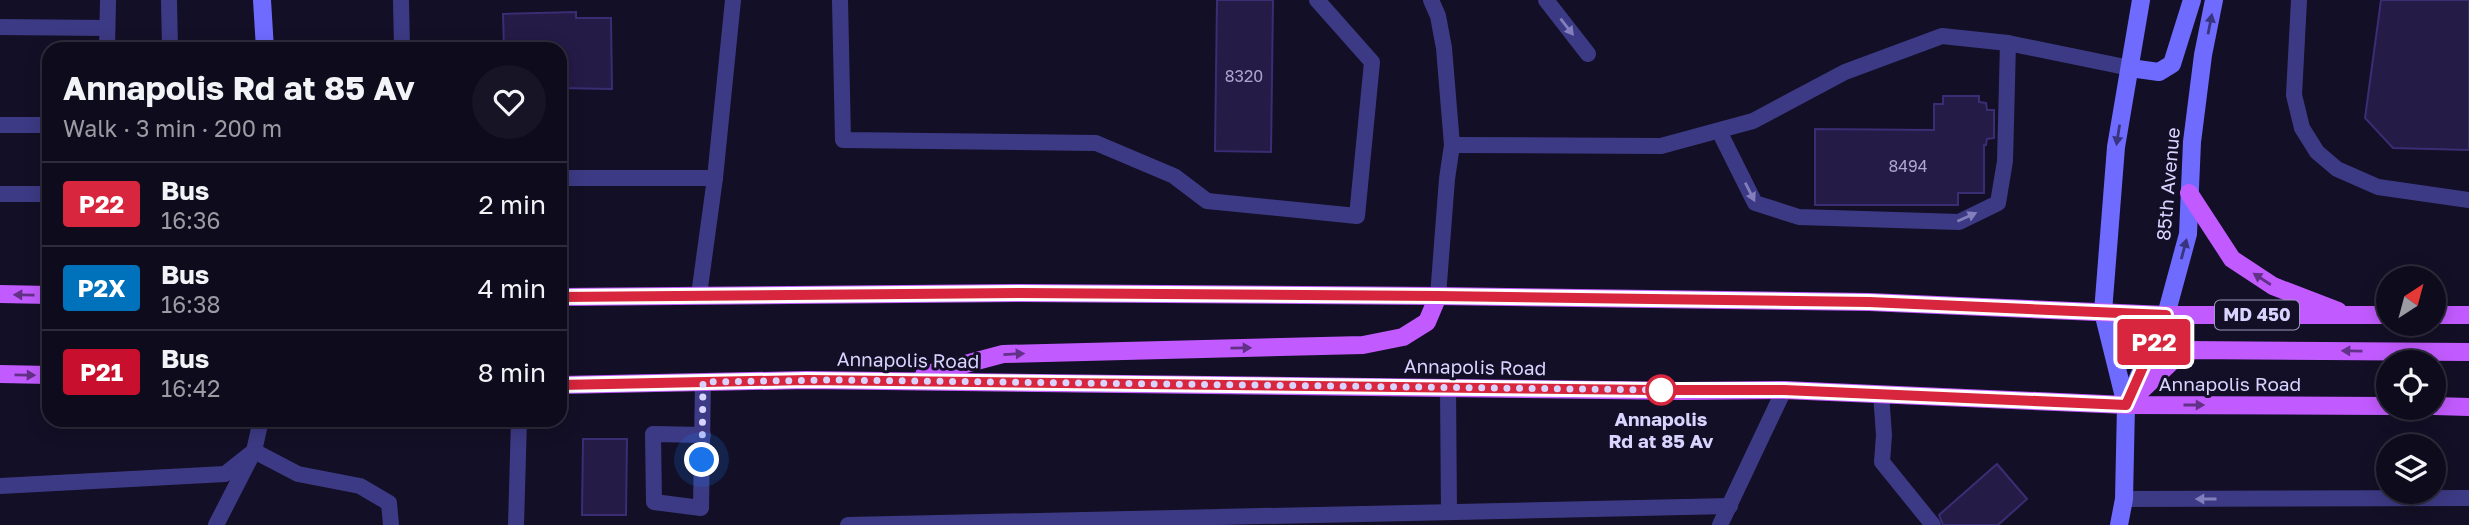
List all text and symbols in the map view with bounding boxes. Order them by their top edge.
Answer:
one-way arrow [2204,13,2215,35]
one-way arrow [1559,18,1573,36]
button: heart [472,65,546,139]
house number: 8320 [1225,66,1263,86]
text: Annapolis Rd at 85 Av [63,68,415,107]
text: Walk · 3 min · 200 m [63,114,282,142]
one-way arrow [2112,125,2123,147]
street label: 85th Avenue [2151,126,2184,242]
house number: 8494 [1889,156,1927,176]
text: Bus [161,175,209,206]
one-way arrow [1744,182,1755,202]
text: P22 [79,189,124,218]
text: 2 min [478,189,546,220]
text: 16:36 [161,206,220,234]
one-way arrow [1957,211,1977,223]
one-way arrow [2179,238,2190,260]
text: Bus [161,259,209,290]
north arrow [2376,266,2446,336]
map controls [2376,266,2446,504]
one-way arrow [2253,272,2271,286]
text: P2X [78,273,126,302]
text: 4 min [478,273,546,304]
one-way arrow [13,289,35,301]
text: 16:38 [161,290,220,318]
road number: MD 450 [2215,300,2299,330]
line badge: P22 [2114,319,2194,365]
text: P22 [2131,327,2177,356]
one-way arrow [1230,342,1252,353]
text: Bus [161,343,209,374]
one-way arrow [2341,345,2363,357]
street label: Annapolis Road [837,347,979,372]
one-way arrow [1003,348,1025,359]
button: locate [2376,350,2446,420]
street label: Annapolis Road [1404,354,1546,379]
text: P21 [80,357,123,386]
text: 8 min [478,357,546,388]
one-way arrow [14,369,36,380]
street label: Annapolis Road [2159,372,2301,395]
text: 16:42 [161,374,220,402]
marker: Annapolis Rd at 85 Av [1646,375,1676,405]
one-way arrow [2183,399,2205,411]
place label: Annapolis Rd at 85 Av [1608,407,1714,452]
button: layers [2376,434,2446,504]
your location [684,442,719,477]
one-way arrow [2195,493,2217,505]

